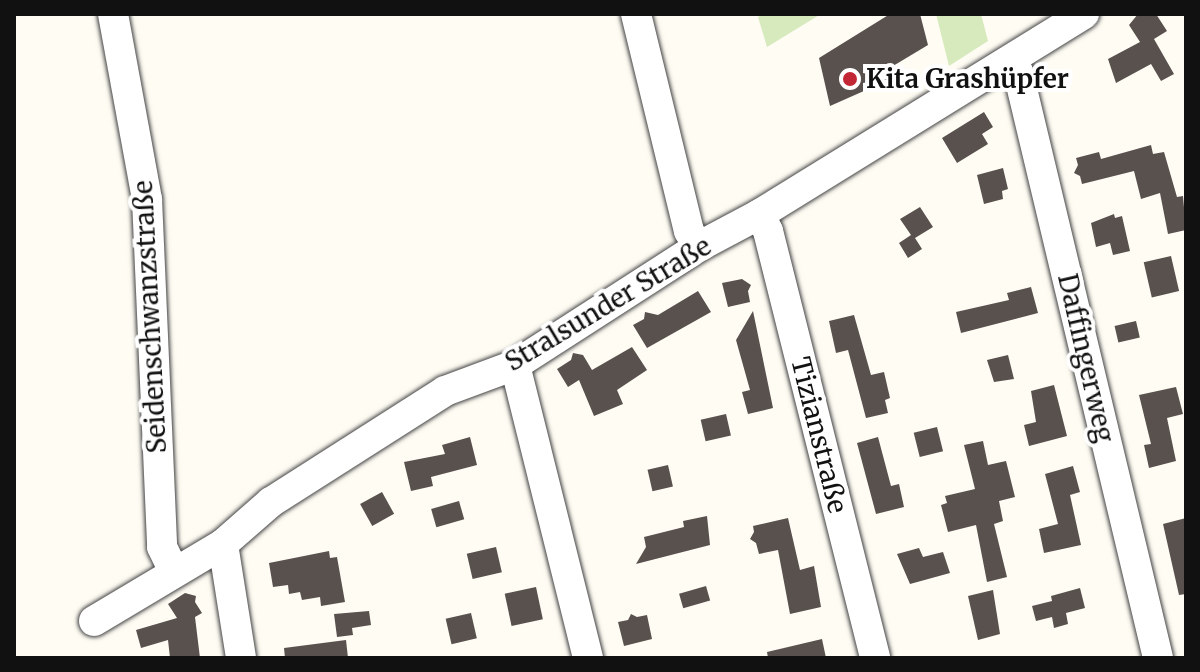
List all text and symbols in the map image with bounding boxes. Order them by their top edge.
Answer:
place label: Kita Grashüpfer [866,63,1069,95]
marker: Kita Grashüpfer [841,70,859,88]
street label: Seidenschwanzstraße [127,180,173,454]
street label: Stralsunder Straße [500,230,716,378]
street label: Daffingerweg [1051,271,1121,445]
street label: Tizianstraße [785,354,853,516]

